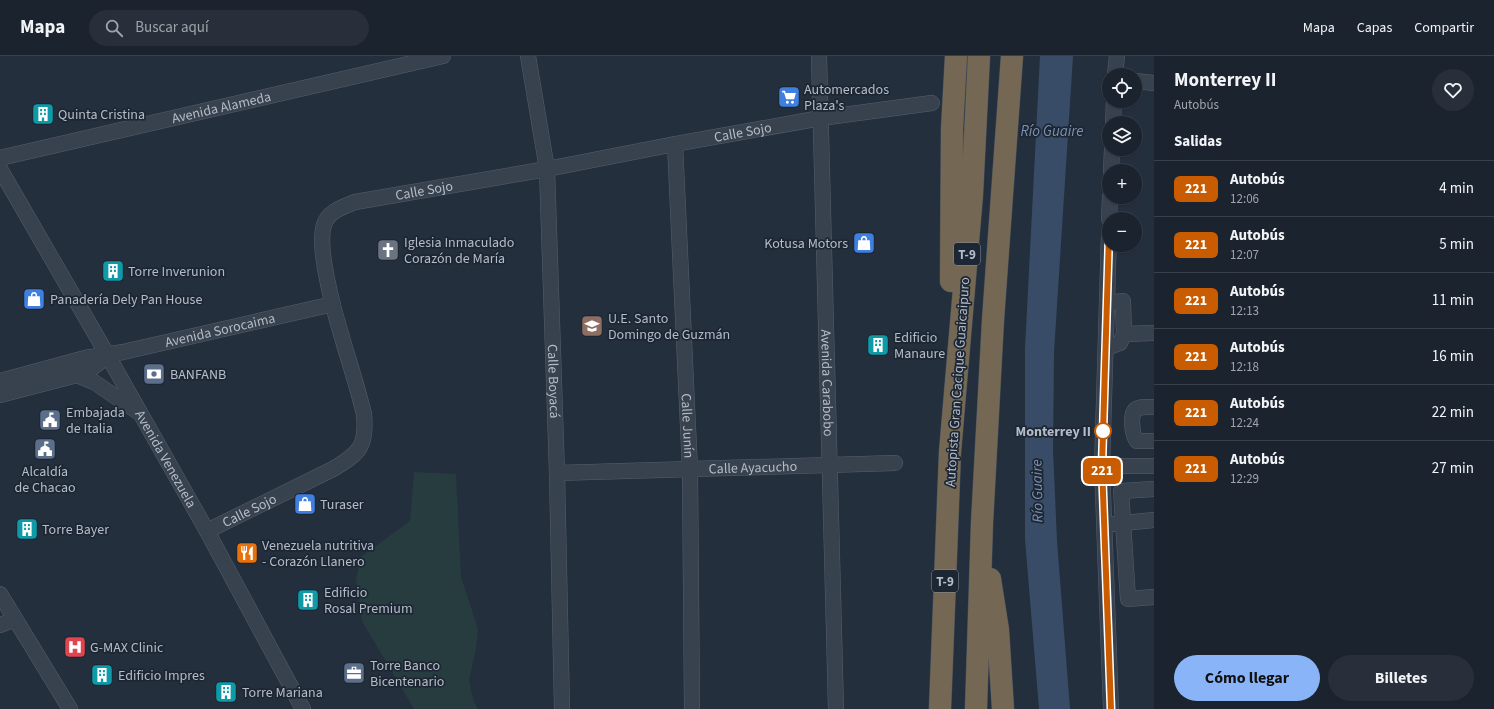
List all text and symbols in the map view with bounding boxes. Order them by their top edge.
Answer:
search box [89,10,369,46]
text: Mapa [20,14,65,41]
icon: search [103,17,125,39]
text: Buscar aquí [135,17,209,38]
text: Mapa [1303,18,1335,38]
text: Capas [1357,18,1392,38]
text: Compartir [1414,18,1474,38]
text: Monterrey II [1174,67,1276,94]
map controls [1102,68,1142,252]
button: locate [1102,68,1142,108]
button: heart [1432,69,1474,111]
place label: Automercados Plaza's [804,80,889,116]
supermarket icon: Automercados Plaza's [776,84,802,110]
street label: Avenida Alameda [170,87,273,129]
text: Autobús [1174,96,1219,114]
building icon: Quinta Cristina [30,101,56,127]
place label: Quinta Cristina [58,105,145,125]
button: layers [1102,116,1142,156]
street label: Calle Sojo [712,118,773,148]
water label: Río Guaire [1020,121,1084,142]
text: Salidas [1174,131,1222,152]
button: + [1102,164,1142,204]
text: Autobús [1230,169,1285,190]
street label: Calle Sojo [394,176,454,206]
text: 4 min [1439,178,1474,199]
text: 221 [1185,179,1207,199]
text: 12:06 [1230,190,1259,208]
button: − [1102,212,1142,252]
text: Autobús [1230,225,1285,246]
shop icon: Kotusa Motors [851,230,877,256]
place label: Iglesia Inmaculado Corazón de María [404,233,514,269]
place label: Kotusa Motors [764,234,848,254]
text: 5 min [1439,234,1474,255]
text: 221 [1185,235,1207,255]
church icon: Iglesia Inmaculado Corazón de María [375,237,401,263]
road number: T-9 [954,243,980,265]
text: 12:07 [1230,246,1259,264]
building icon: Torre Inverunion [100,258,126,284]
place label: Torre Inverunion [128,262,225,282]
street label: Autopista Gran Cacique Guaicaipuro [941,277,975,488]
text: Autobús [1230,281,1285,302]
shop icon: Panadería Dely Pan House [21,286,47,312]
place label: Panadería Dely Pan House [50,290,202,310]
text: 11 min [1432,290,1474,311]
text: 221 [1185,291,1207,311]
text: 12:13 [1230,302,1259,320]
street label: Avenida Sorocaima [163,309,277,353]
place label: U.E. Santo Domingo de Guzmán [608,309,730,345]
school or university icon: U.E. Santo Domingo de Guzmán [579,313,605,339]
place label: Edificio Manaure [894,328,945,364]
street label: Avenida Carabobo [815,329,838,437]
building icon: Edificio Manaure [865,332,891,358]
text: Autobús [1230,337,1285,358]
street label: Calle Boyacá [542,344,564,419]
text: 16 min [1432,346,1474,367]
text: 221 [1185,347,1207,367]
text: 12:18 [1230,358,1259,376]
bank icon: BANFANB [141,361,167,387]
place label: BANFANB [170,365,226,385]
street label: Calle Junín [675,393,698,459]
text: Autobús [1230,393,1285,414]
text: 22 min [1432,402,1474,423]
place label: Embajada de Italia [66,403,125,439]
text: 221 [1185,403,1207,423]
public building icon: Embajada de Italia [37,407,63,433]
street label: Avenida Venezuela [130,407,201,512]
text: 12:24 [1230,414,1259,432]
place label: Monterrey II [1015,422,1091,442]
marker: Monterrey II [1094,422,1112,440]
public building icon: Alcaldía de Chacao [32,436,58,462]
text: Autobús [1230,449,1285,470]
street label: Calle Ayacucho [708,457,797,480]
line badge: 221 [1079,458,1125,484]
text: 27 min [1432,458,1474,479]
water label: Río Guaire [1026,459,1049,523]
text: 221 [1185,459,1207,479]
text: 221 [1091,461,1113,481]
place label: Alcaldía de Chacao [14,462,76,498]
text: 12:29 [1230,470,1259,488]
street label: Calle Sojo [219,489,280,533]
shop icon: Turaser [292,491,318,517]
place label: Turaser [320,495,364,515]
building icon: Torre Bayer [14,516,40,542]
place label: Torre Bayer [42,520,109,540]
place label: Venezuela nutritiva - Corazón Llanero [262,536,374,572]
restaurant icon: Venezuela nutritiva - Corazón Llanero [234,540,260,566]
road number: T-9 [932,570,958,592]
place label: Edificio Rosal Premium [324,583,413,619]
building icon: Edificio Rosal Premium [295,587,321,613]
hospital icon: G-MAX Clinic [62,634,88,660]
place label: G-MAX Clinic [90,638,164,658]
button: Cómo llegar [1174,655,1320,701]
button: Billetes [1328,655,1474,701]
place label: Torre Banco Bicentenario [370,656,444,692]
office icon: Torre Banco Bicentenario [341,660,367,686]
building icon: Edificio Impres [89,662,115,688]
place label: Edificio Impres [118,666,205,686]
building icon: Torre Mariana [213,679,239,705]
place label: Torre Mariana [242,683,323,703]

